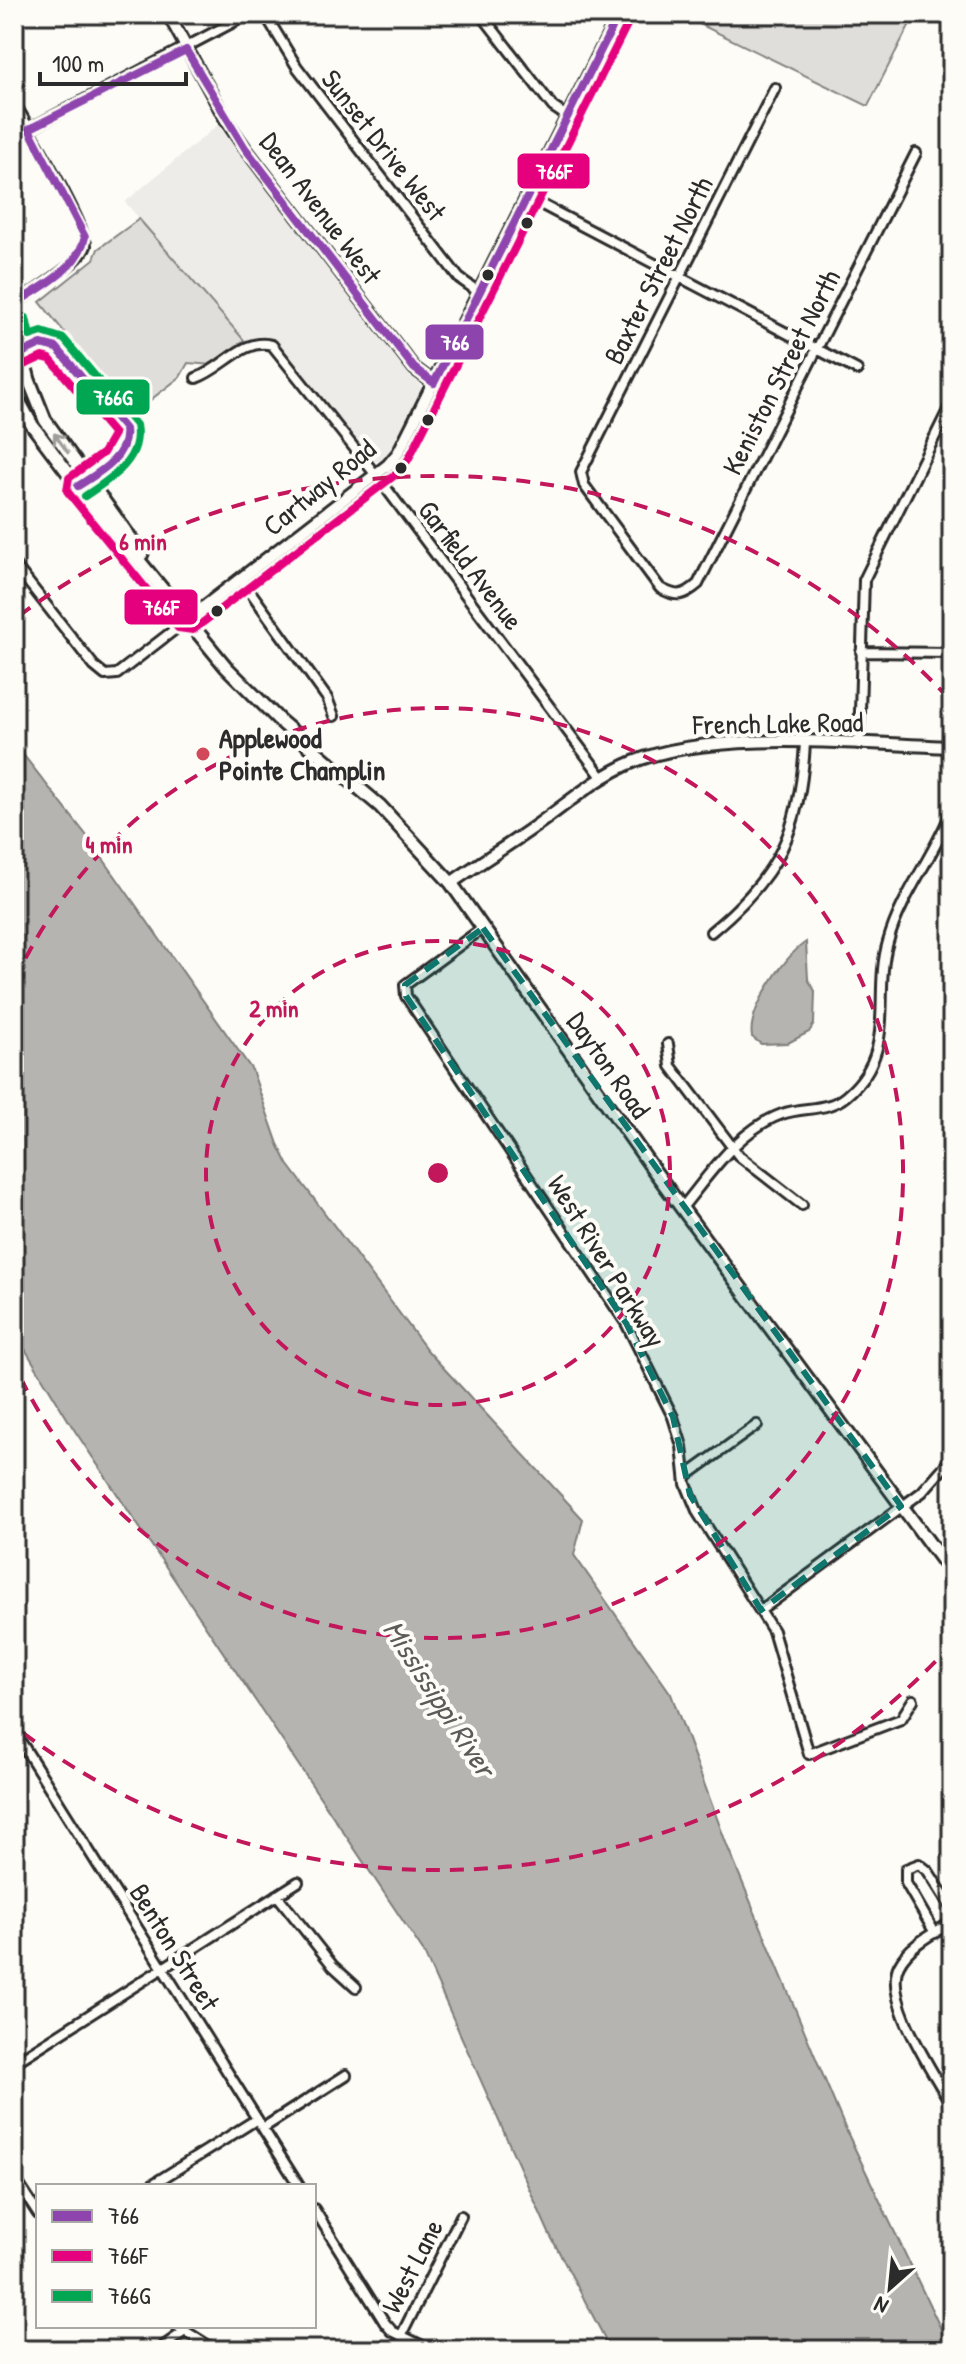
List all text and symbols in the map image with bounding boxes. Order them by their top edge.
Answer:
scale bar [40,36,186,86]
text: 100 m [52,47,104,79]
street label: Sunset Drive West [313,61,455,229]
street label: Dean Avenue West [251,124,391,292]
line badge: 766F [516,152,591,190]
text: 766F [535,156,574,186]
street label: Baxter Street North [594,170,722,370]
unlabelled marker [519,215,535,231]
street label: Keniston Street North [713,263,849,481]
unlabelled marker [480,267,496,283]
line badge: 766 [424,323,485,361]
text: 766 [440,327,469,357]
line badge: 766G [75,378,151,416]
text: 766G [92,382,133,412]
unlabelled marker [420,412,436,428]
street label: Cartway Road [255,430,383,544]
one-way arrow [52,433,69,455]
unlabelled marker [393,460,409,476]
street label: Garfield Avenue [410,492,532,638]
text: 6 min [119,525,167,557]
line badge: 766F [123,588,199,626]
text: 766F [142,592,181,622]
unlabelled marker [209,603,225,619]
street label: French Lake Road [691,703,864,744]
place label: Applewood Pointe Champlin [219,719,385,790]
marker: Applewood Pointe Champlin [194,745,212,763]
text: 4 min [85,828,133,860]
text: 2 min [249,992,299,1024]
street label: Dayton Road [558,1004,660,1126]
centre of rings [424,1159,452,1187]
street label: West River Parkway [539,1168,675,1354]
water label: Mississippi River [374,1612,507,1788]
street label: Benton Street [121,1876,229,2018]
legend [36,2184,316,2328]
text: 766 [108,2199,139,2231]
street label: West Lane [372,2213,452,2319]
text: 766F [108,2239,149,2271]
north arrow [850,2248,930,2328]
text: 766G [108,2279,151,2311]
text: N [869,2290,893,2322]

